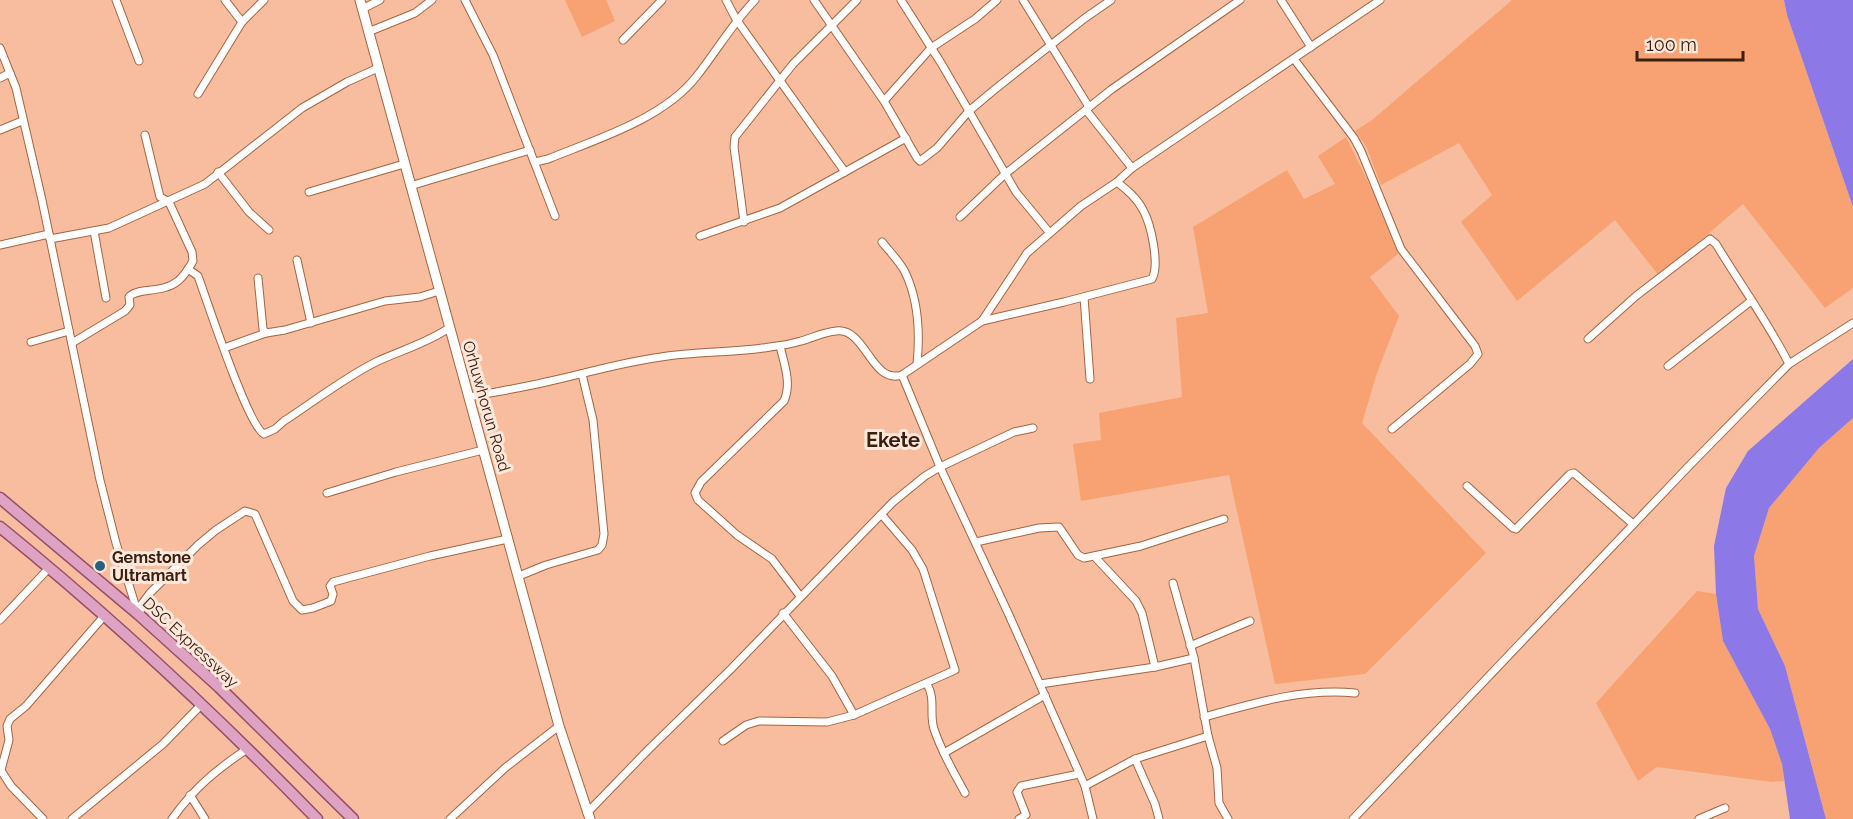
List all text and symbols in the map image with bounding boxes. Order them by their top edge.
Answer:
scale bar [1637,24,1744,62]
text: 100 m [1646,34,1697,55]
street label: Orhuwhorun Road [459,339,514,474]
district label: Ekete [866,428,920,452]
place label: Gemstone Ultramart [112,548,191,585]
marker: Gemstone Ultramart [93,559,107,573]
street label: DSC Expressway [139,593,243,692]

